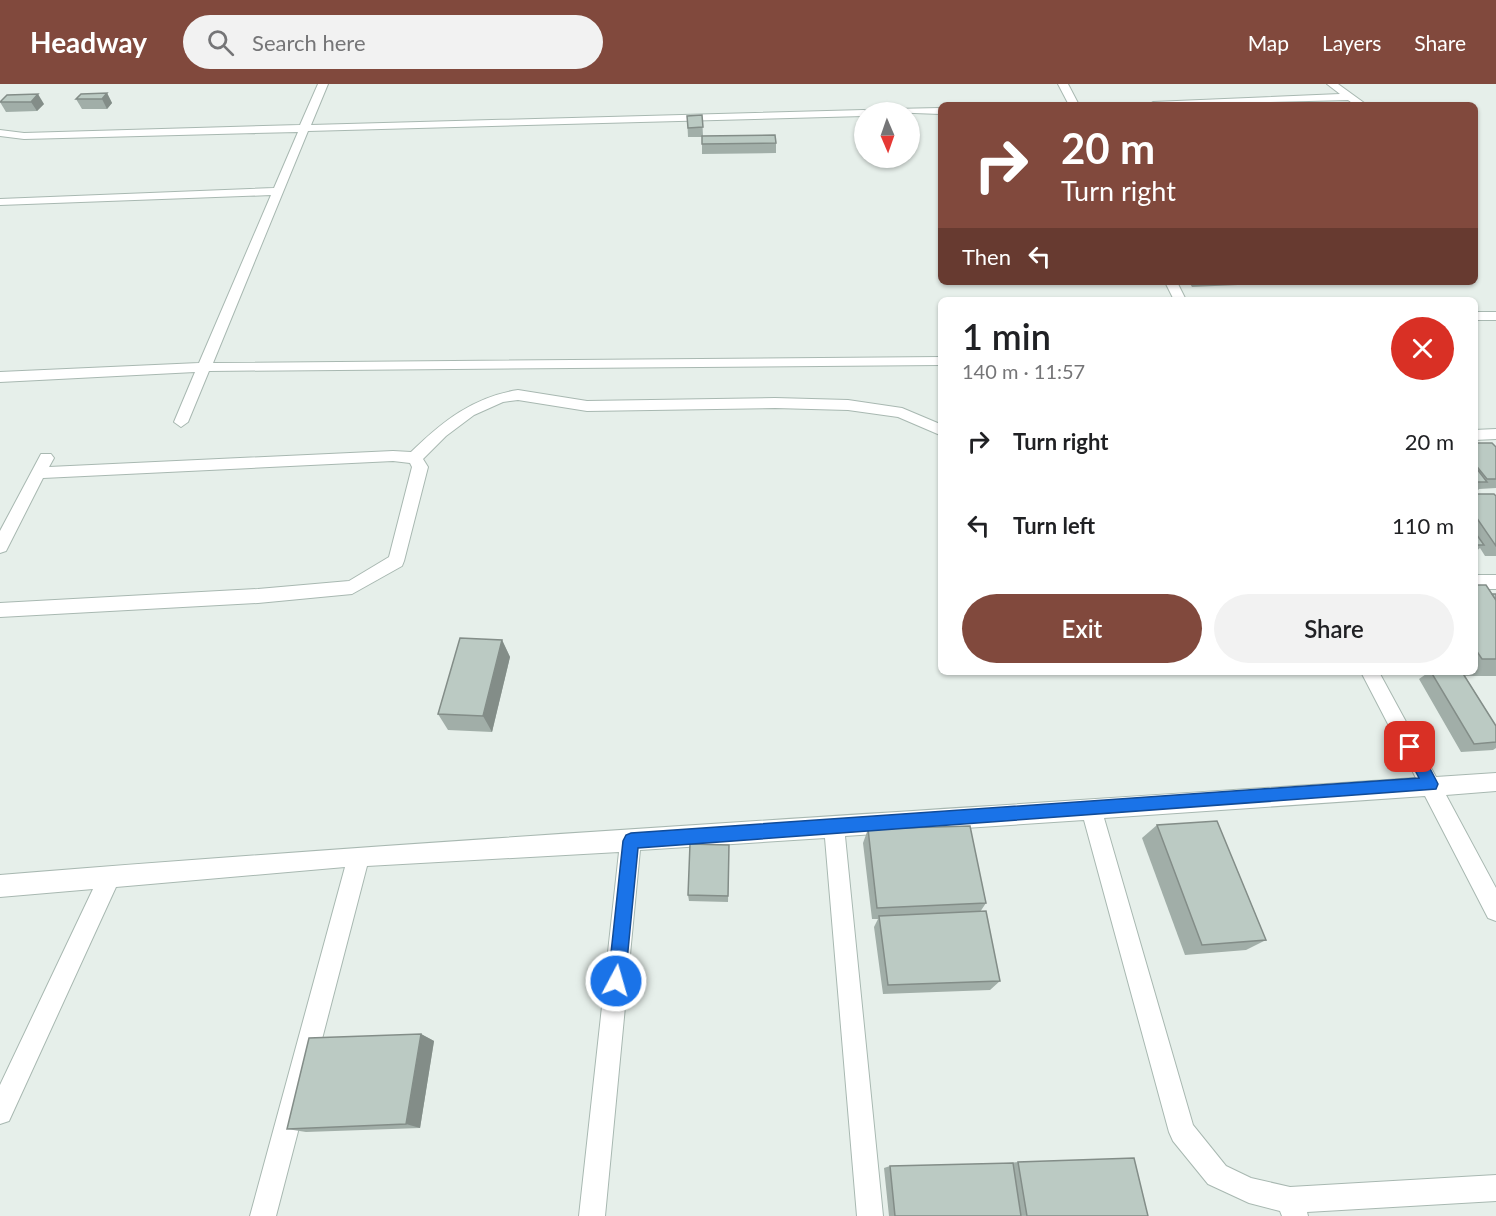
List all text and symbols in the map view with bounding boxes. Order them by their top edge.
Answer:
search box [183,15,603,69]
text: Headway [30,25,147,59]
icon: search [204,26,237,59]
text: Search here [252,29,366,56]
text: Map [1248,30,1289,55]
text: Layers [1322,30,1381,55]
text: Share [1414,30,1466,55]
north arrow [854,102,920,168]
map controls [854,102,920,168]
text: 20 m [1061,123,1155,173]
icon: right [962,126,1040,204]
text: Turn right [1061,174,1176,207]
icon: left [1023,240,1056,273]
text: Then [962,243,1011,270]
text: 1 min [962,314,1051,358]
button: close [1391,317,1454,380]
text: 140 m · 11:57 [962,359,1085,383]
icon: right [962,425,995,458]
text: Turn right [1013,428,1108,455]
text: 20 m [1405,428,1454,455]
icon: left [962,509,995,542]
text: Turn left [1013,512,1095,539]
text: 110 m [1392,512,1454,539]
button: Exit [962,594,1202,663]
button: Share [1214,594,1454,663]
pin [1384,721,1435,772]
icon: arrive [1393,730,1426,763]
position arrow [584,949,648,1013]

